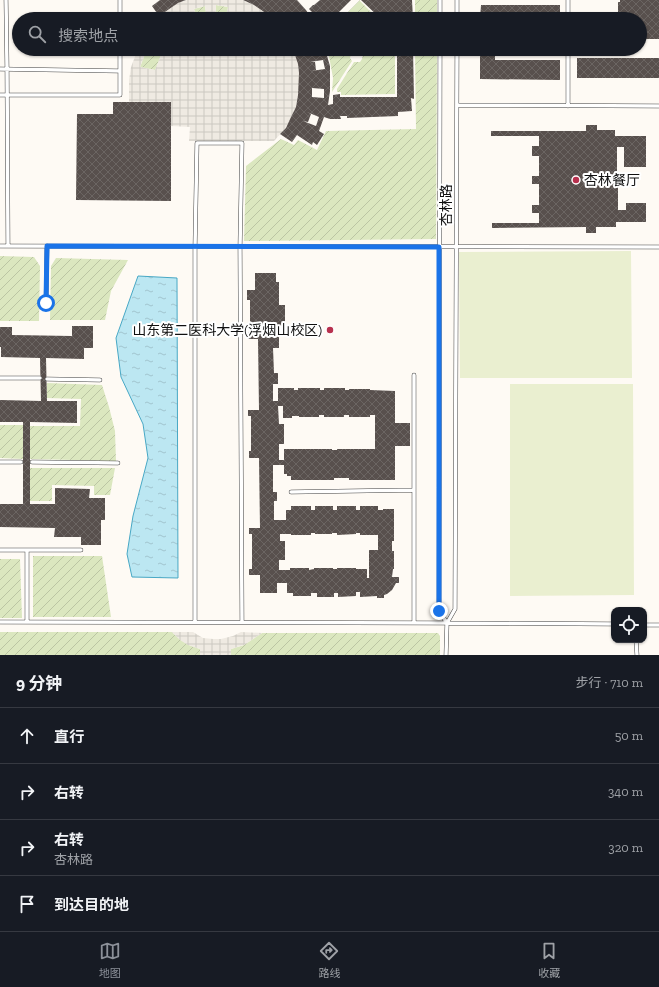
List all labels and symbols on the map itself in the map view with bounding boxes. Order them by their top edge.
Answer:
place label: 杏林餐厅 [584,172,640,189]
marker: 杏林餐厅 [571,175,581,185]
street label: 杏林路 [438,184,455,226]
route start [37,294,55,312]
place label: 山东第二医科大学(浮烟山校区) [132,322,322,339]
marker: 山东第二医科大学(浮烟山校区) [325,325,335,335]
route end [430,602,448,620]

